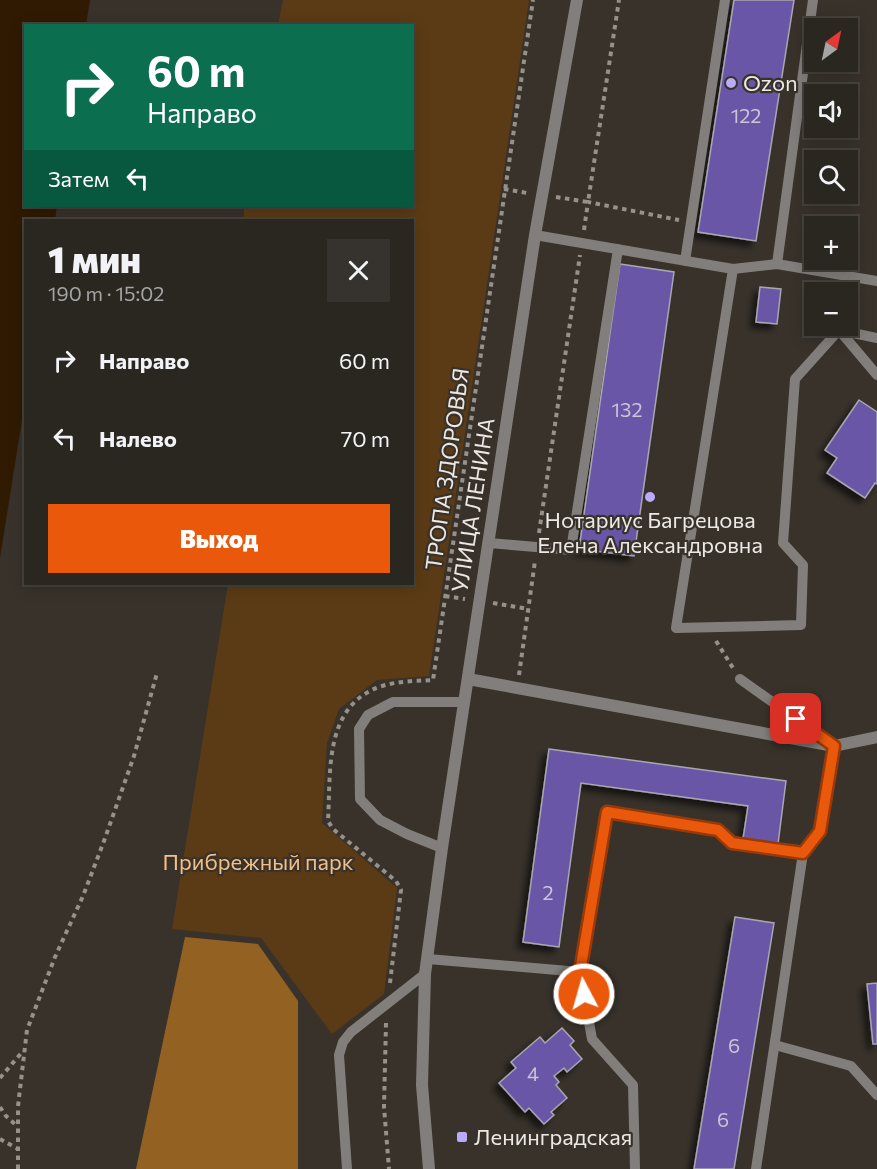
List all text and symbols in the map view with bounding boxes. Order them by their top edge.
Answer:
north arrow [804,18,858,72]
map controls [804,18,858,336]
text: 60 m [147,44,246,96]
icon: right [48,48,126,126]
place label: Ozon [743,69,798,96]
marker: Ozon [724,76,738,90]
button: sound [804,84,858,138]
text: Направо [147,96,257,129]
house number: 122 [731,103,761,127]
button: search [804,150,858,204]
icon: left [121,162,154,195]
text: Затем [48,165,109,192]
button: + [804,216,858,270]
text: 1 мин [48,236,141,280]
button: close [327,239,390,302]
text: 190 m · 15:02 [48,281,164,305]
button: − [804,282,858,336]
icon: right [48,344,81,377]
text: Направо [99,347,189,374]
text: 60 m [339,347,390,374]
street label: ТРОПА ЗДОРОВЬЯ [419,366,474,572]
house number: 132 [612,397,643,421]
street label: УЛИЦА ЛЕНИНА [445,416,500,594]
icon: left [48,422,81,455]
text: Налево [99,425,177,452]
text: 70 m [341,425,390,452]
marker: Нотариус Багрецова Елена Александровна [643,490,657,504]
button: Выход [48,504,390,573]
place label: Нотариус Багрецова Елена Александровна [537,506,763,558]
pin [770,693,821,744]
icon: arrive [779,702,812,735]
park label: Прибрежный парк [162,848,354,875]
house number: 2 [542,880,554,904]
position arrow [552,962,616,1026]
house number: 6 [728,1033,740,1057]
house number: 4 [527,1061,539,1085]
house number: 6 [717,1107,729,1131]
place label: Ленинградская [474,1123,632,1150]
marker: Ленинградская [455,1130,469,1144]

